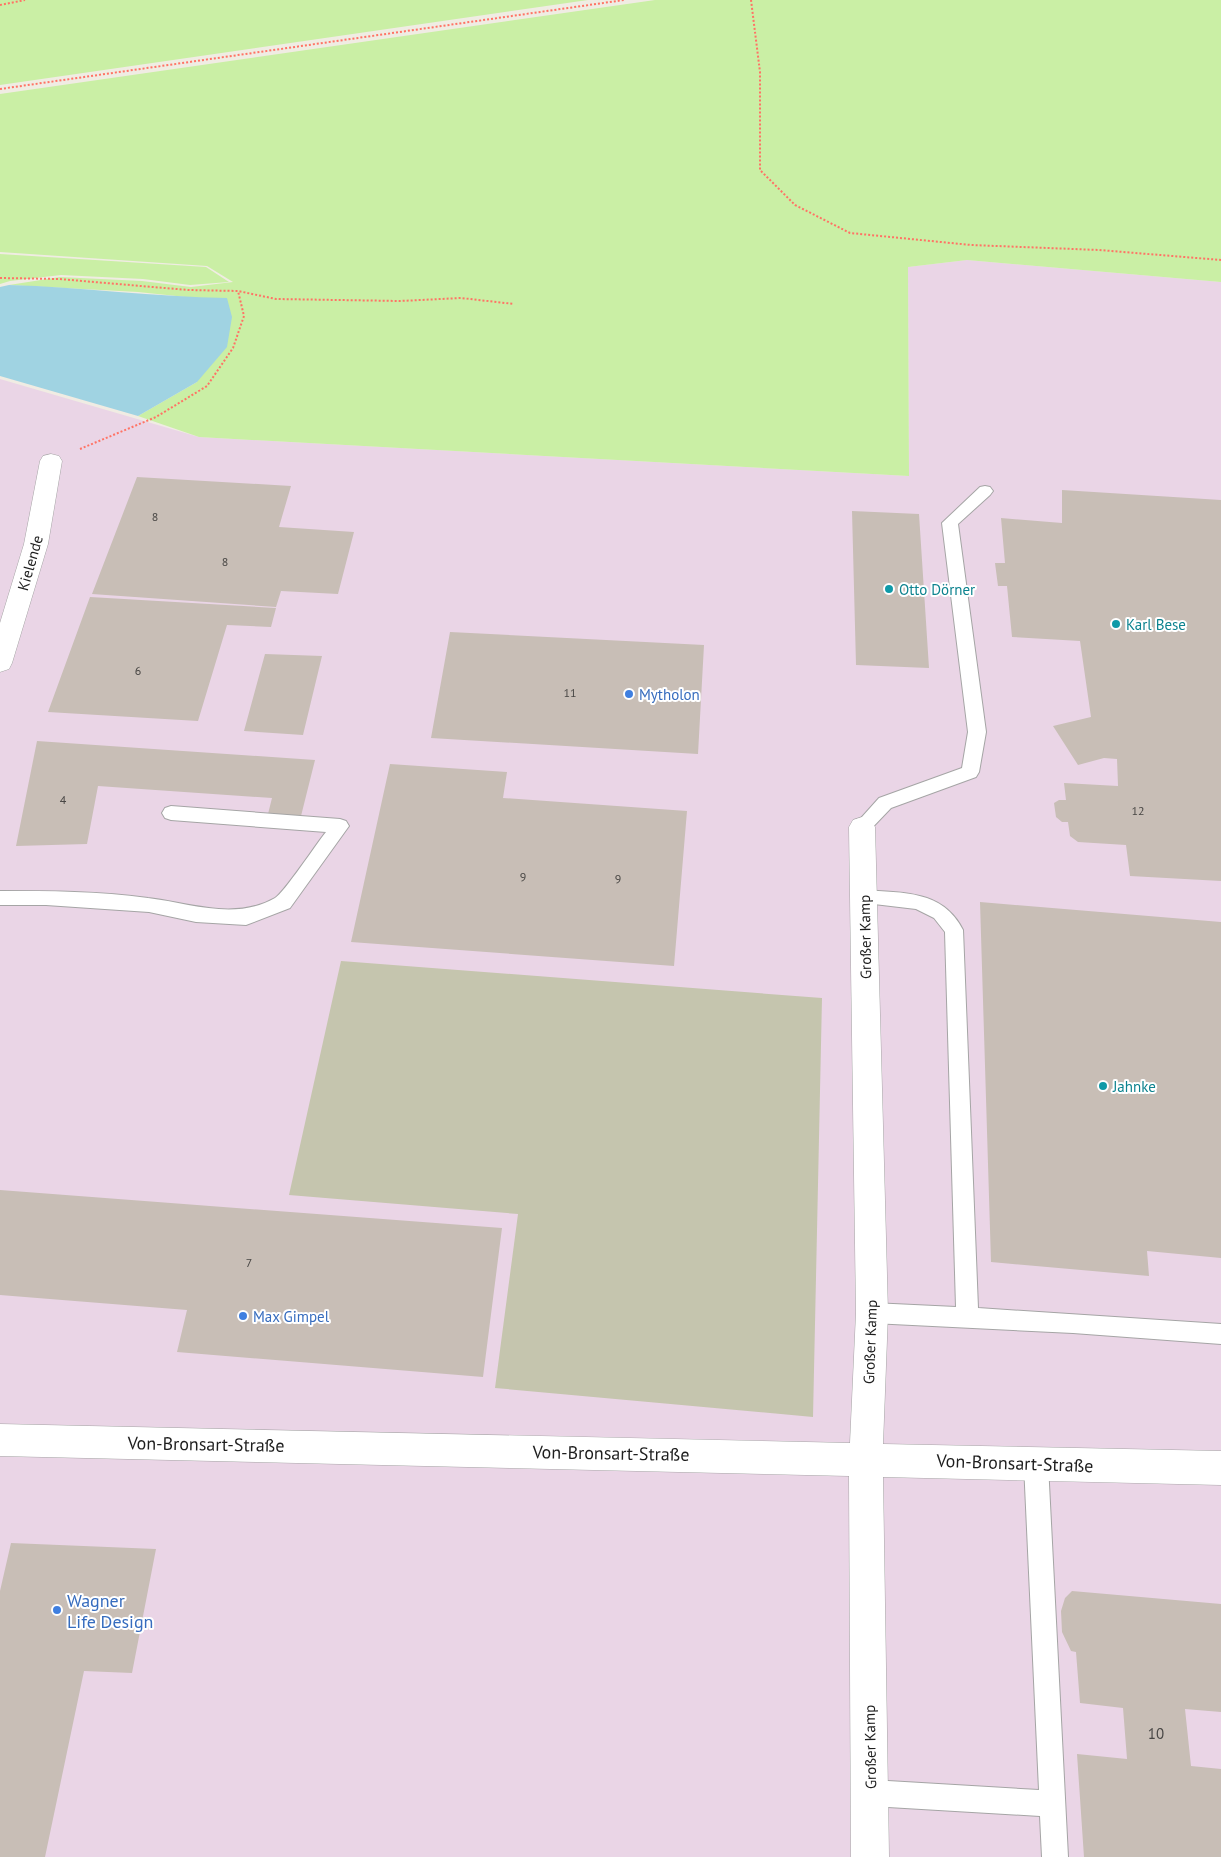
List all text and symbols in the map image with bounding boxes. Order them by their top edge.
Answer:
house number: 8 [152,509,158,524]
street label: Kielende [13,533,47,593]
house number: 8 [222,554,228,569]
place label: Otto Dörner [899,580,975,599]
marker: Otto Dörner [883,583,895,595]
place label: Karl Bese [1126,615,1186,634]
marker: Karl Bese [1110,618,1122,630]
house number: 6 [135,663,141,678]
house number: 11 [563,685,577,700]
place label: Mytholon [639,685,700,704]
marker: Mytholon [623,688,635,700]
house number: 4 [60,792,67,807]
house number: 12 [1131,803,1145,818]
house number: 9 [520,869,526,884]
house number: 9 [615,871,621,886]
street label: Großer Kamp [855,895,875,979]
place label: Jahnke [1112,1077,1156,1096]
marker: Jahnke [1097,1080,1109,1092]
house number: 7 [246,1255,252,1270]
street label: Großer Kamp [859,1299,881,1385]
place label: Max Gimpel [253,1307,330,1326]
marker: Max Gimpel [237,1310,249,1322]
street label: Von-Bronsart-Straße [126,1431,285,1457]
street label: Von-Bronsart-Straße [531,1440,690,1466]
street label: Von-Bronsart-Straße [935,1449,1094,1477]
place label: Wagner Life Design [67,1589,153,1633]
marker: Wagner Life Design [51,1604,63,1616]
street label: Großer Kamp [860,1705,880,1789]
house number: 10 [1148,1724,1164,1743]

